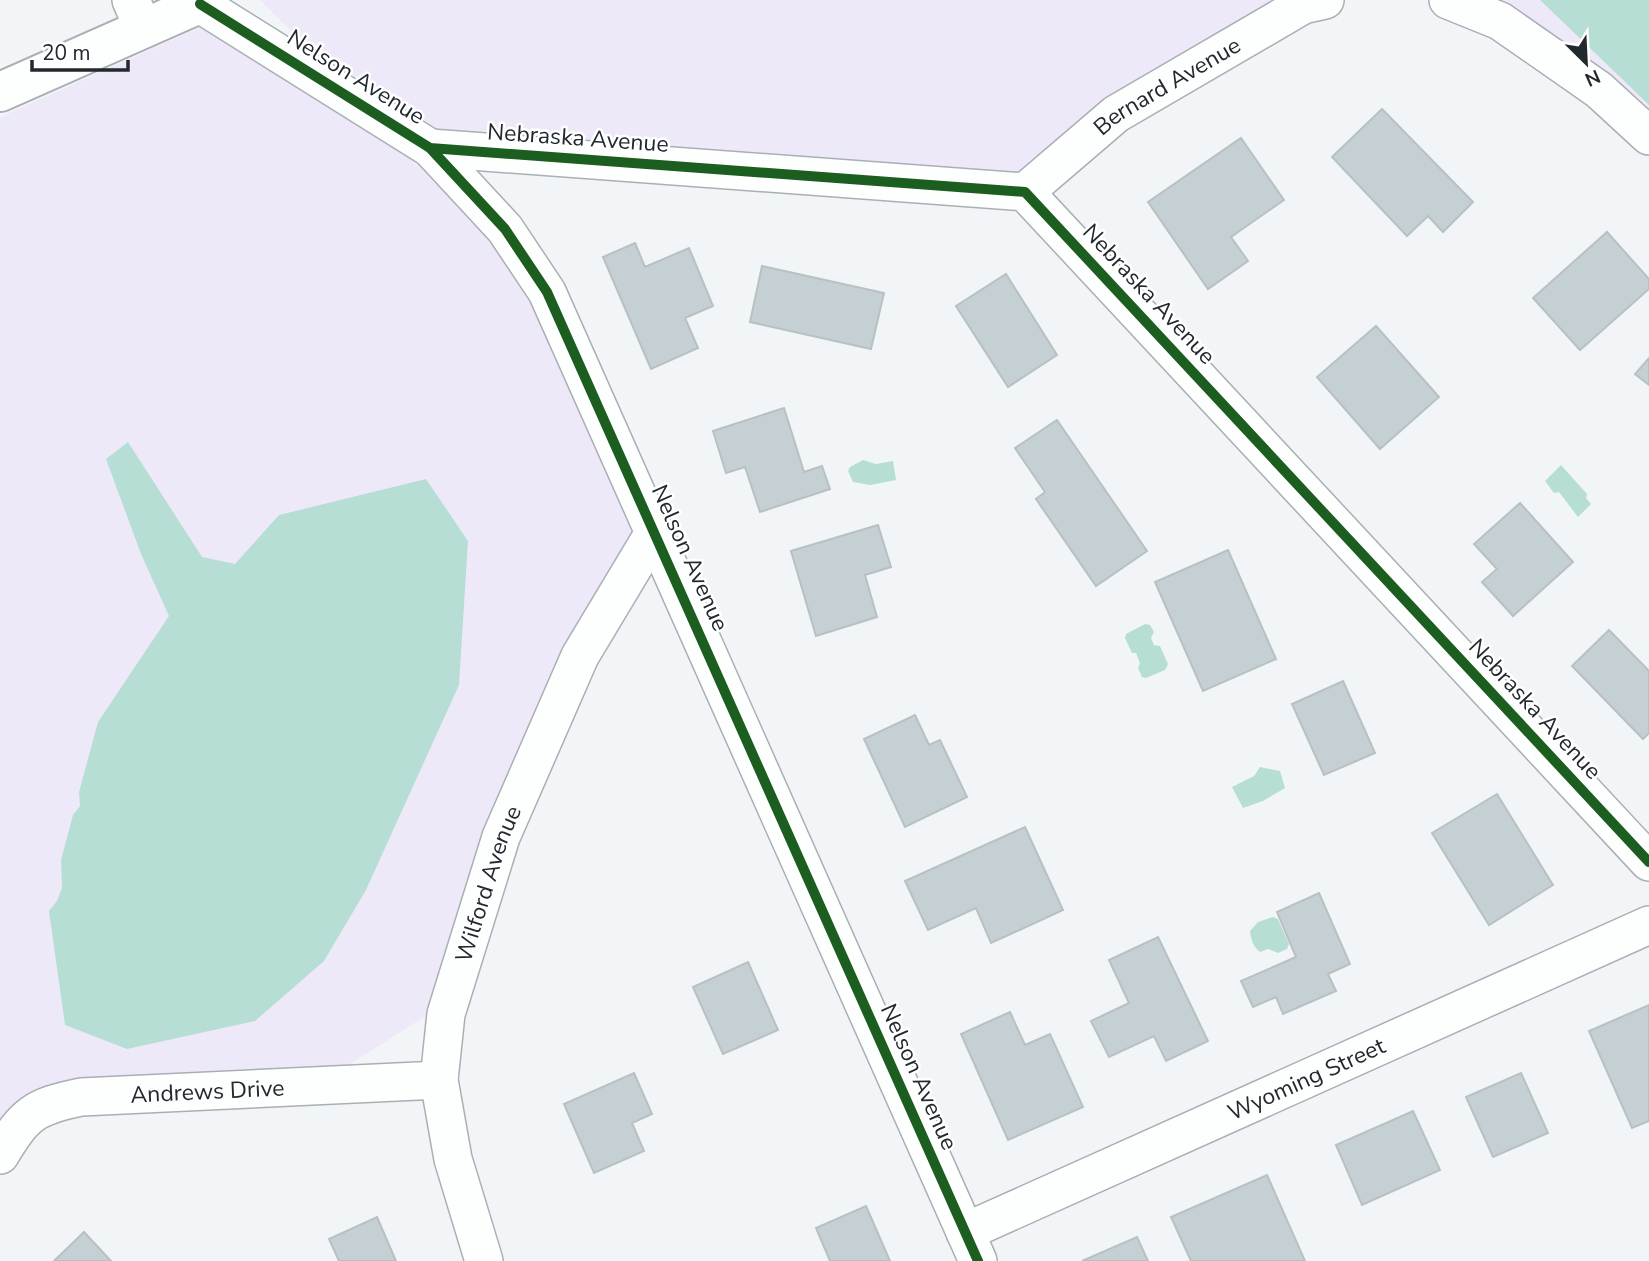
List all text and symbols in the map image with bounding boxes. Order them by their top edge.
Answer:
street label: Nelson Avenue [281,22,431,132]
scale bar [32,28,128,72]
north arrow [1551,28,1621,98]
street label: Bernard Avenue [1087,29,1246,142]
text: 20 m [42,39,91,67]
text: N [1581,63,1604,92]
street label: Nebraska Avenue [486,116,670,160]
street label: Nebraska Avenue [1076,217,1222,371]
street label: Nelson Avenue [644,480,736,636]
street label: Nebraska Avenue [1462,632,1608,786]
street label: Wilford Avenue [448,800,528,966]
street label: Nelson Avenue [873,999,965,1155]
street label: Wyoming Street [1223,1030,1391,1128]
street label: Andrews Drive [130,1072,285,1110]

